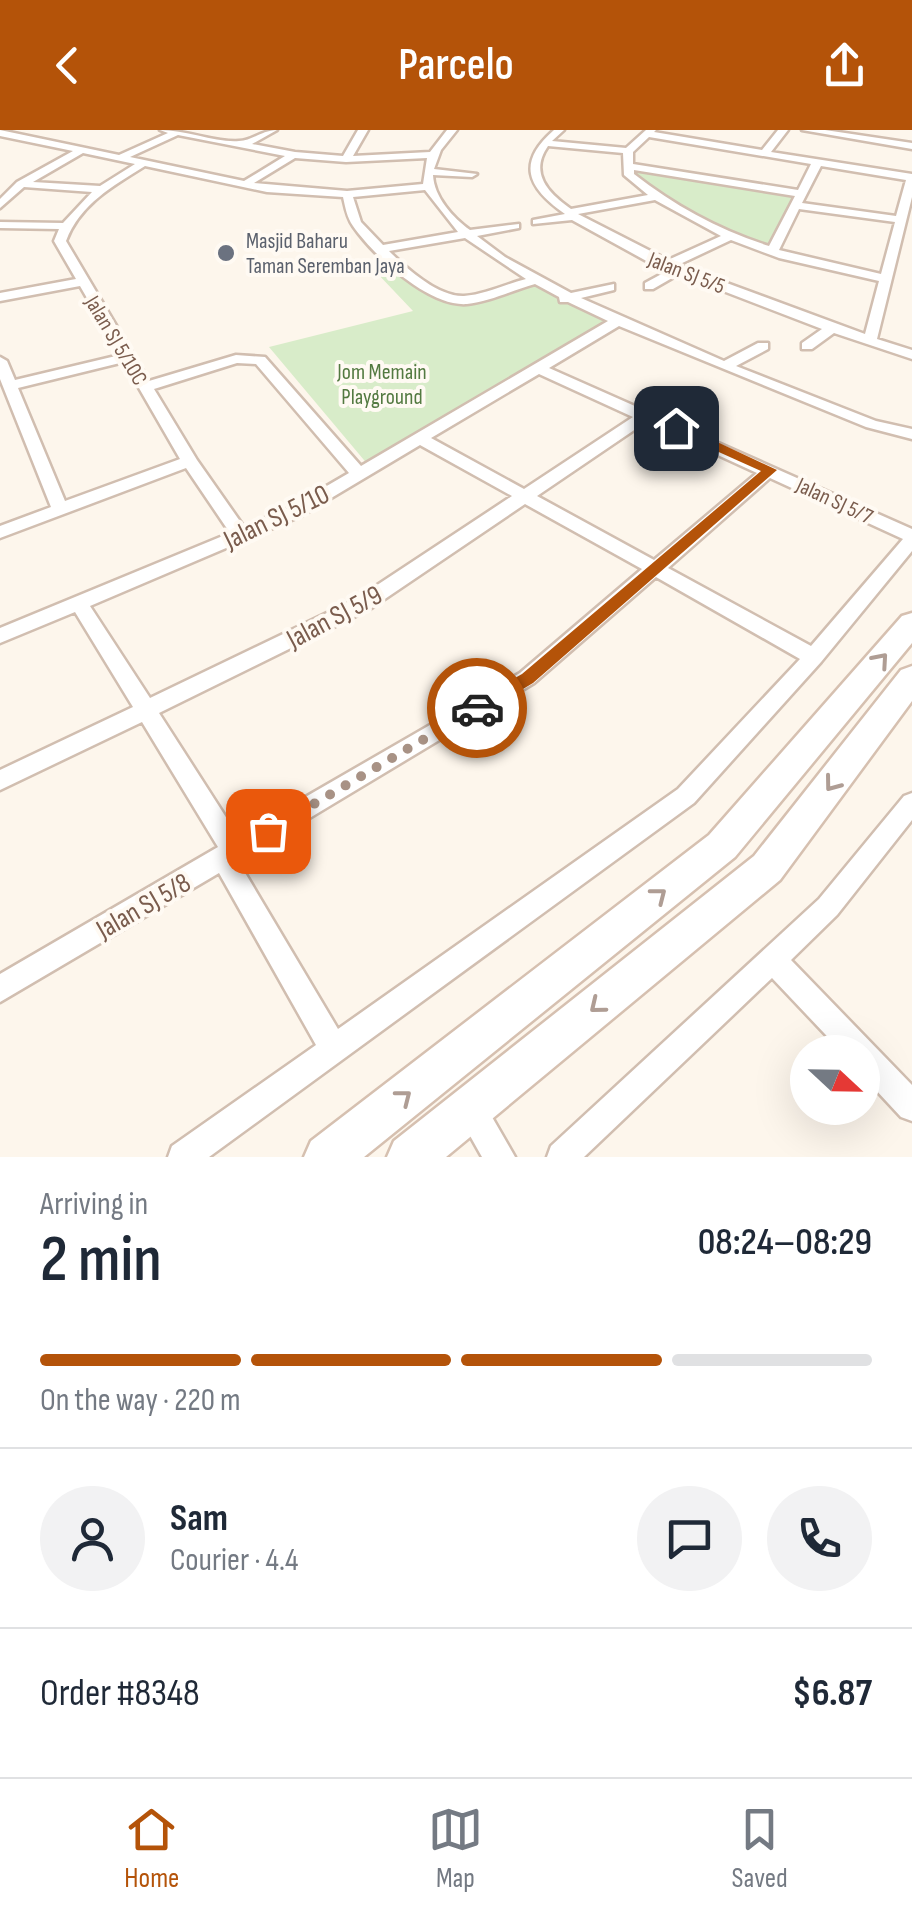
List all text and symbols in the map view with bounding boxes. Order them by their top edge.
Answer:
icon: back [40,38,95,93]
text: Parcelo [398,38,514,93]
icon: share [817,38,872,93]
place label: Masjid Baharu Taman Seremban Jaya [246,228,405,280]
marker: Masjid Baharu Taman Seremban Jaya [215,242,237,264]
street label: Jalan SJ 5/5 [643,246,729,300]
street label: Jalan SJ 5/10C [78,290,153,390]
park label: Jom Memain Playground [336,359,427,411]
pin [634,386,719,471]
icon: home [649,401,704,456]
street label: Jalan SJ 5/7 [791,472,877,531]
street label: Jalan SJ 5/10 [218,478,335,557]
street label: Jalan SJ 5/9 [280,579,388,657]
one-way arrow [869,653,887,671]
courier [427,658,527,758]
icon: car [450,681,505,736]
one-way arrow [826,773,843,791]
pin [226,789,311,874]
icon: bag [241,804,296,859]
street label: Jalan SJ 5/8 [90,866,197,947]
one-way arrow [648,889,666,907]
one-way arrow [591,994,609,1012]
north arrow [790,1035,880,1125]
map controls [790,1035,880,1125]
one-way arrow [392,1091,410,1108]
text: Arriving in [40,1185,148,1224]
text: 08:24–08:29 [698,1220,872,1265]
text: 2 min [40,1222,162,1300]
text: On the way · 220 m [40,1381,241,1420]
button: person [40,1486,145,1591]
button: chat [637,1486,742,1591]
button: phone [767,1486,872,1591]
text: Sam [170,1496,228,1541]
text: Courier · 4.4 [170,1541,298,1580]
text: Order #8348 [40,1671,200,1716]
text: $6.87 [792,1671,872,1716]
tab: Home [124,1802,179,1895]
tab: Map [428,1802,483,1895]
tab: Saved [732,1802,788,1895]

